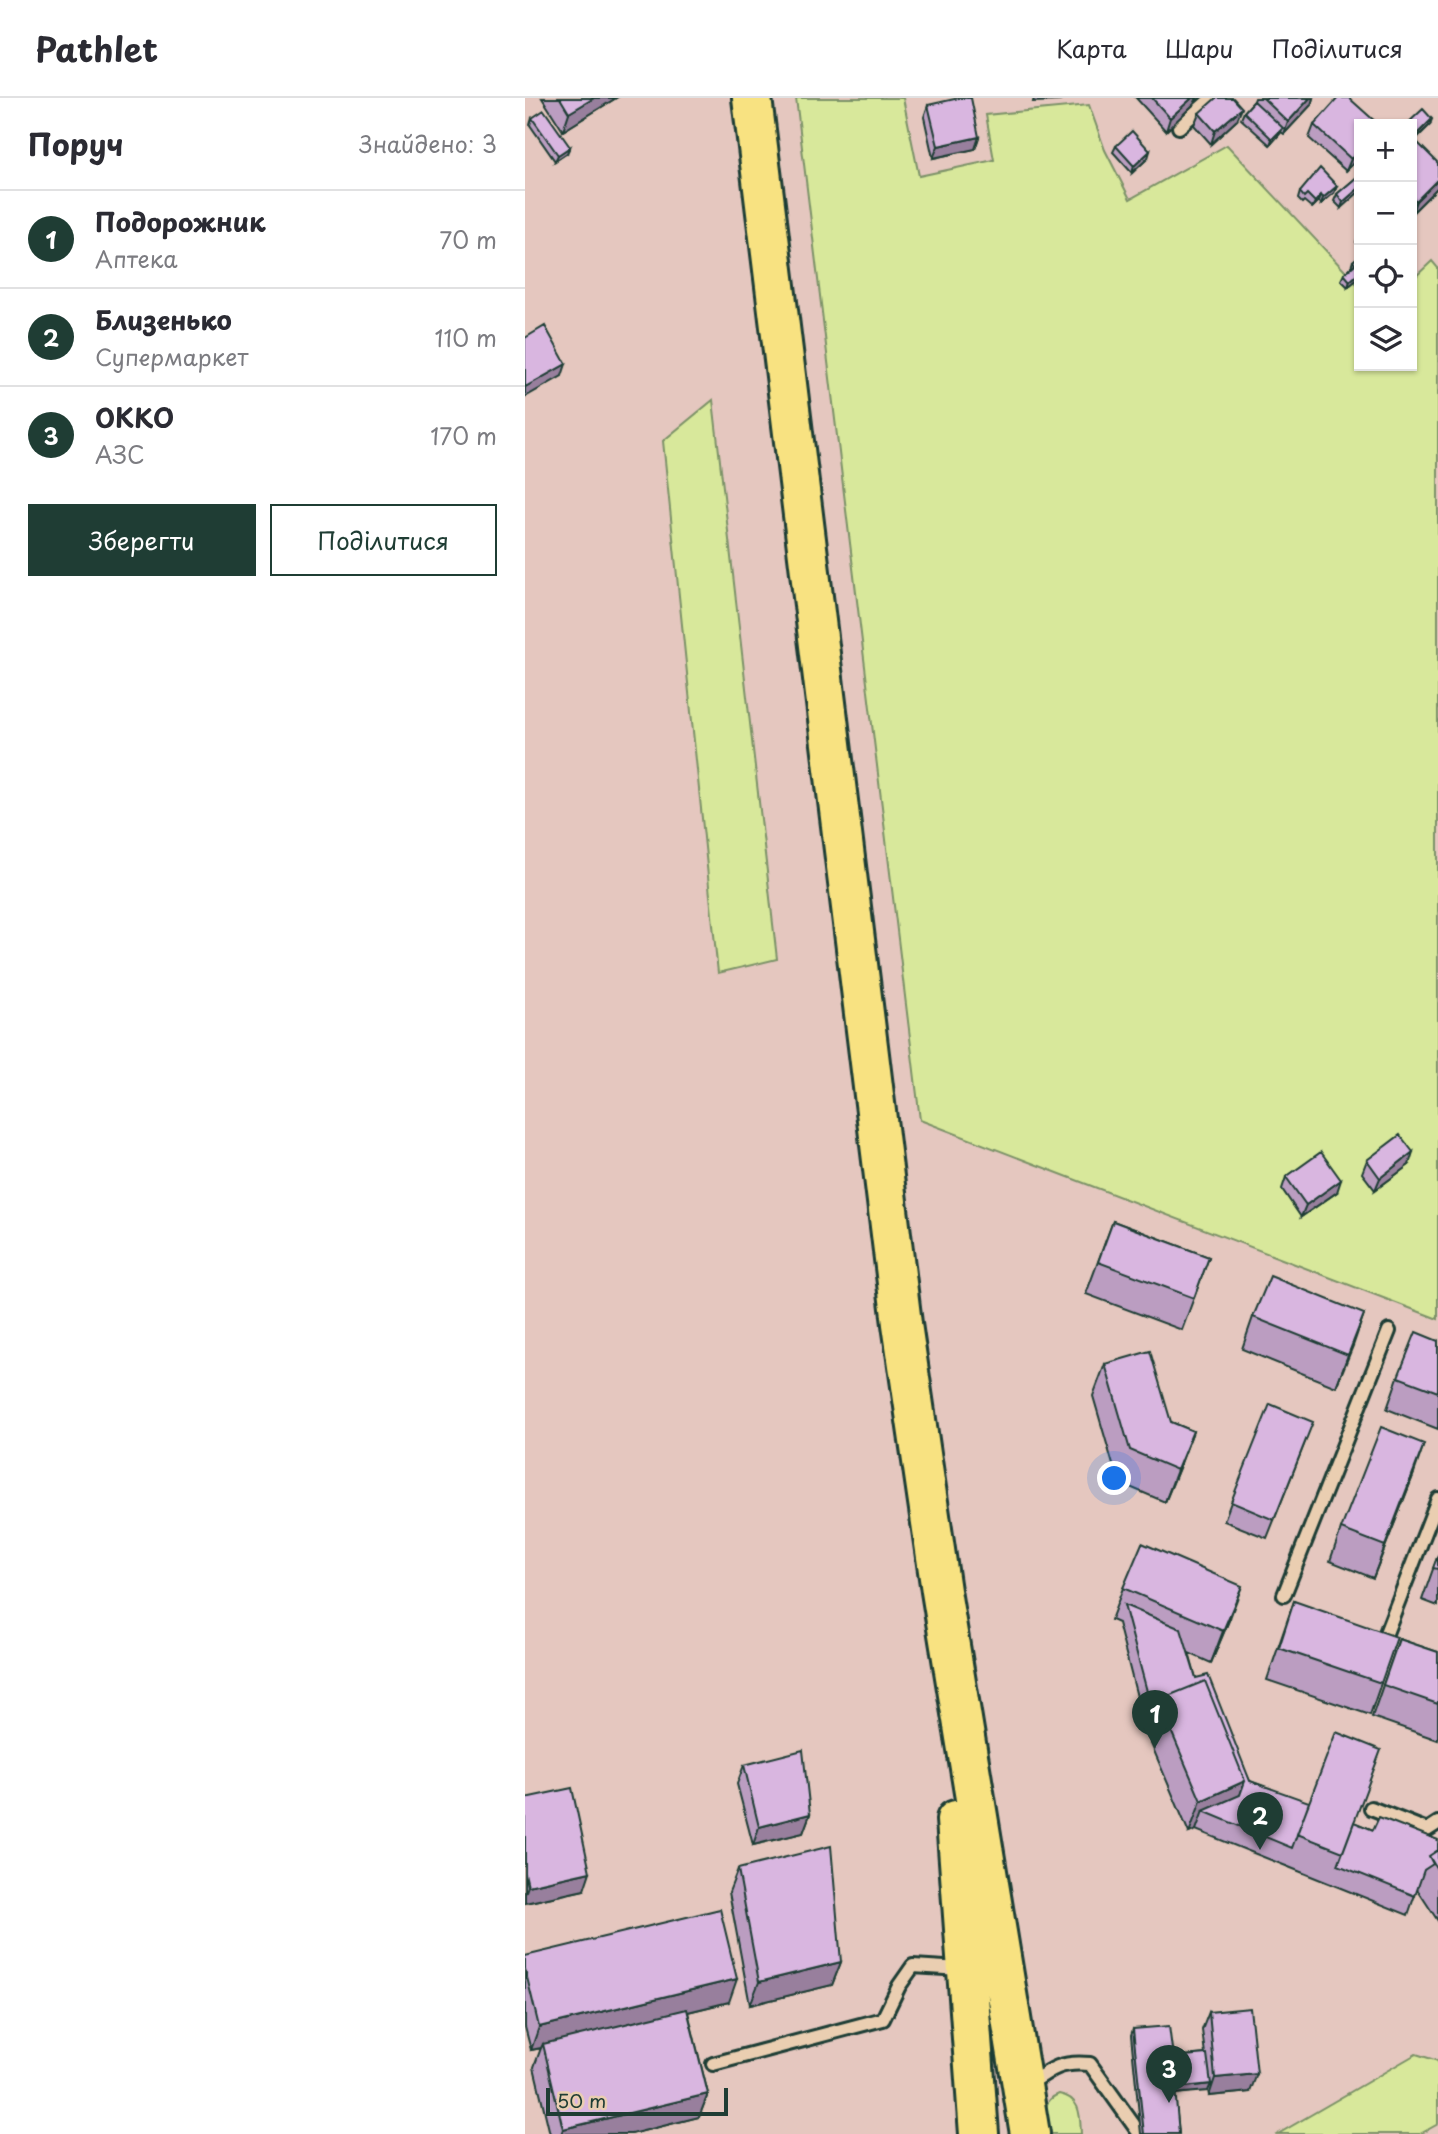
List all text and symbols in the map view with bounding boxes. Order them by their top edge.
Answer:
text: Pathlet [35,23,158,73]
text: Карта [1056,30,1127,66]
text: Шари [1165,30,1234,66]
text: Поділитися [1272,30,1403,66]
map controls [1354,119,1417,371]
button: + [1354,119,1417,182]
text: Поруч [28,121,123,166]
text: Знайдено: 3 [359,126,497,161]
button: − [1354,182,1417,245]
text: Подорожник [95,202,266,241]
text: 1 [46,222,57,257]
text: 70 m [439,222,497,257]
text: Аптека [95,241,177,276]
button: locate [1354,245,1417,308]
text: Близенько [95,300,232,339]
button: layers [1354,308,1417,371]
text: 2 [43,320,59,355]
text: 110 m [435,320,497,355]
text: Супермаркет [95,339,249,374]
text: OKKO [95,398,174,437]
text: 3 [43,418,59,453]
text: 170 m [430,418,497,453]
text: АЗС [95,437,145,472]
button: Зберегти [28,504,256,576]
button: Поділитися [270,504,497,576]
your location [1097,1461,1131,1495]
pin: 1 [1132,1690,1178,1748]
pin: 2 [1237,1792,1283,1850]
pin: 3 [1146,2045,1192,2103]
scale bar [546,2085,728,2117]
text: 50 m [557,2086,606,2114]

